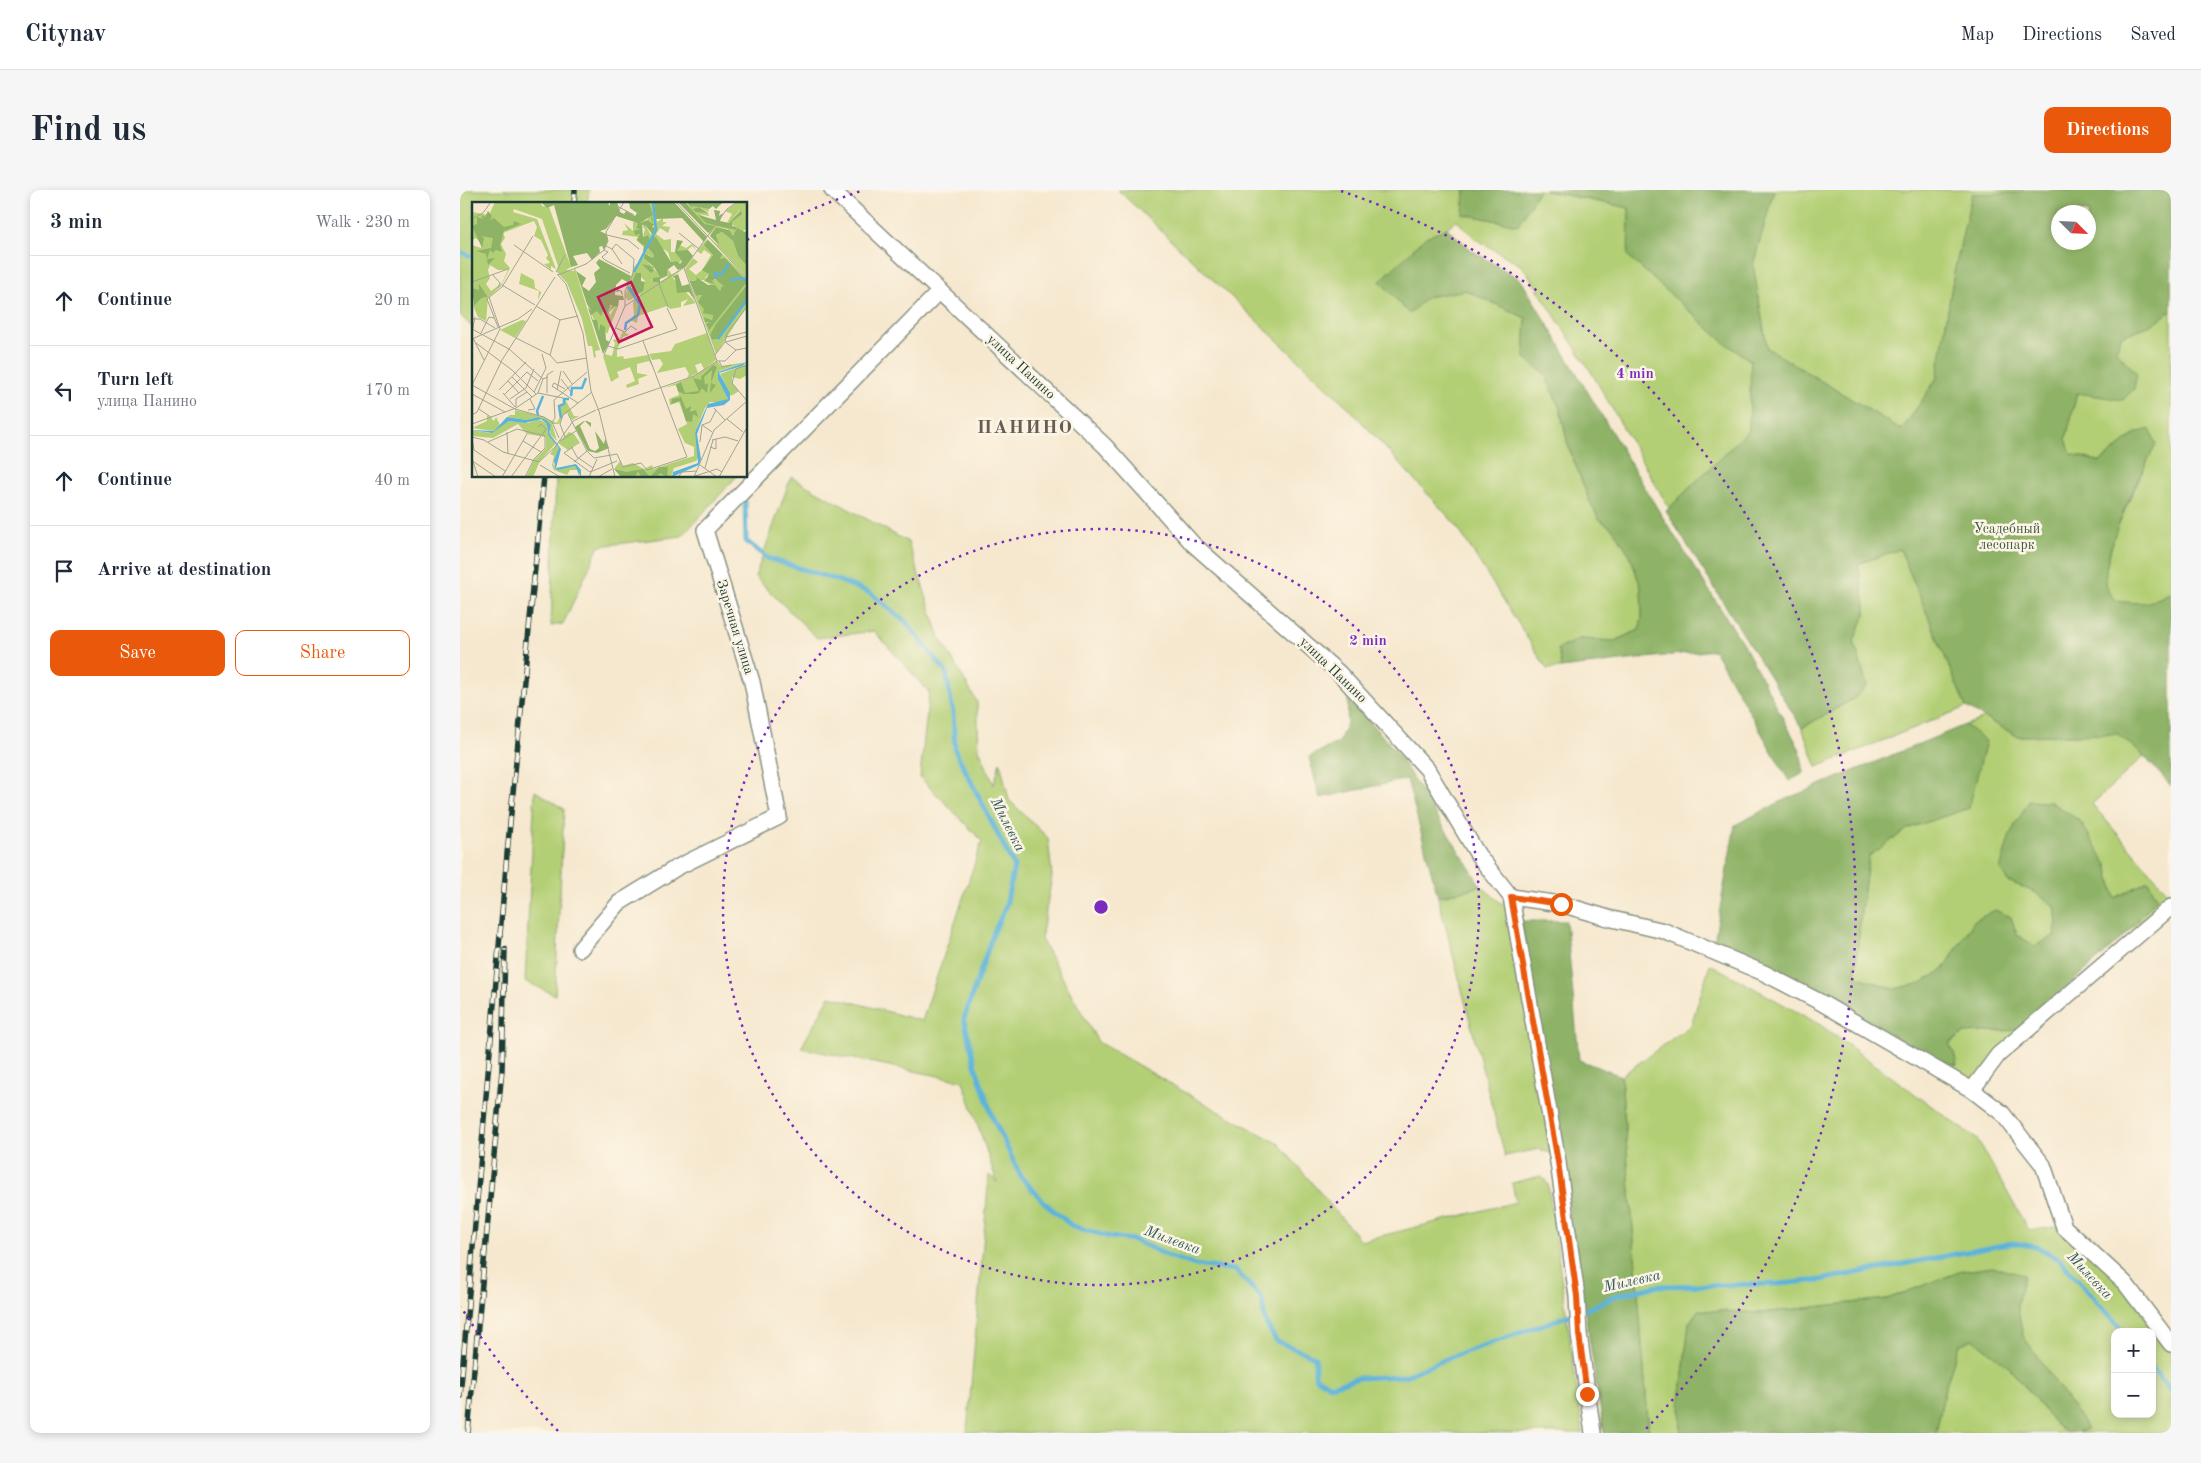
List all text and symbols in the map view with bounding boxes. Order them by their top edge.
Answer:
text: Citynav [25,23,106,47]
text: Map [1961,26,1994,44]
text: Directions [2022,26,2102,44]
text: Saved [2130,26,2176,44]
button: Directions [2044,107,2171,153]
text: Find us [30,113,146,148]
inset map [472,202,748,478]
north arrow [2051,205,2096,250]
text: 3 min [50,212,103,233]
text: Walk · 230 m [315,215,410,231]
icon: ahead [50,287,78,315]
text: Continue [97,291,172,310]
text: 20 m [374,293,410,309]
street label: улица Панино [984,332,1058,402]
text: 4 min [1616,367,1654,382]
text: Turn left [97,371,174,390]
icon: left [50,377,78,405]
text: 170 m [365,383,410,399]
text: улица Панино [97,394,197,410]
district label: ПАНИНО [977,419,1073,438]
icon: ahead [50,467,78,495]
text: Continue [97,471,172,490]
text: 40 m [374,473,410,489]
park label: Усадебный лесопарк [1974,522,2040,552]
icon: arrive [50,557,78,585]
text: Arrive at destination [97,561,271,580]
street label: Заречная улица [714,578,756,676]
button: Save [50,630,225,676]
button: Share [235,630,410,676]
text: 2 min [1349,634,1387,649]
street label: улица Панино [1297,635,1369,705]
water label: Милевка [987,795,1027,855]
route start [1550,893,1573,916]
centre of rings [1092,898,1110,916]
water label: Милевка [1141,1224,1202,1258]
water label: Милевка [2063,1249,2114,1303]
water label: Милевка [1601,1268,1662,1296]
map controls [2111,1328,2156,1418]
button: + [2111,1328,2156,1373]
button: − [2111,1373,2156,1418]
route end [1576,1383,1599,1406]

